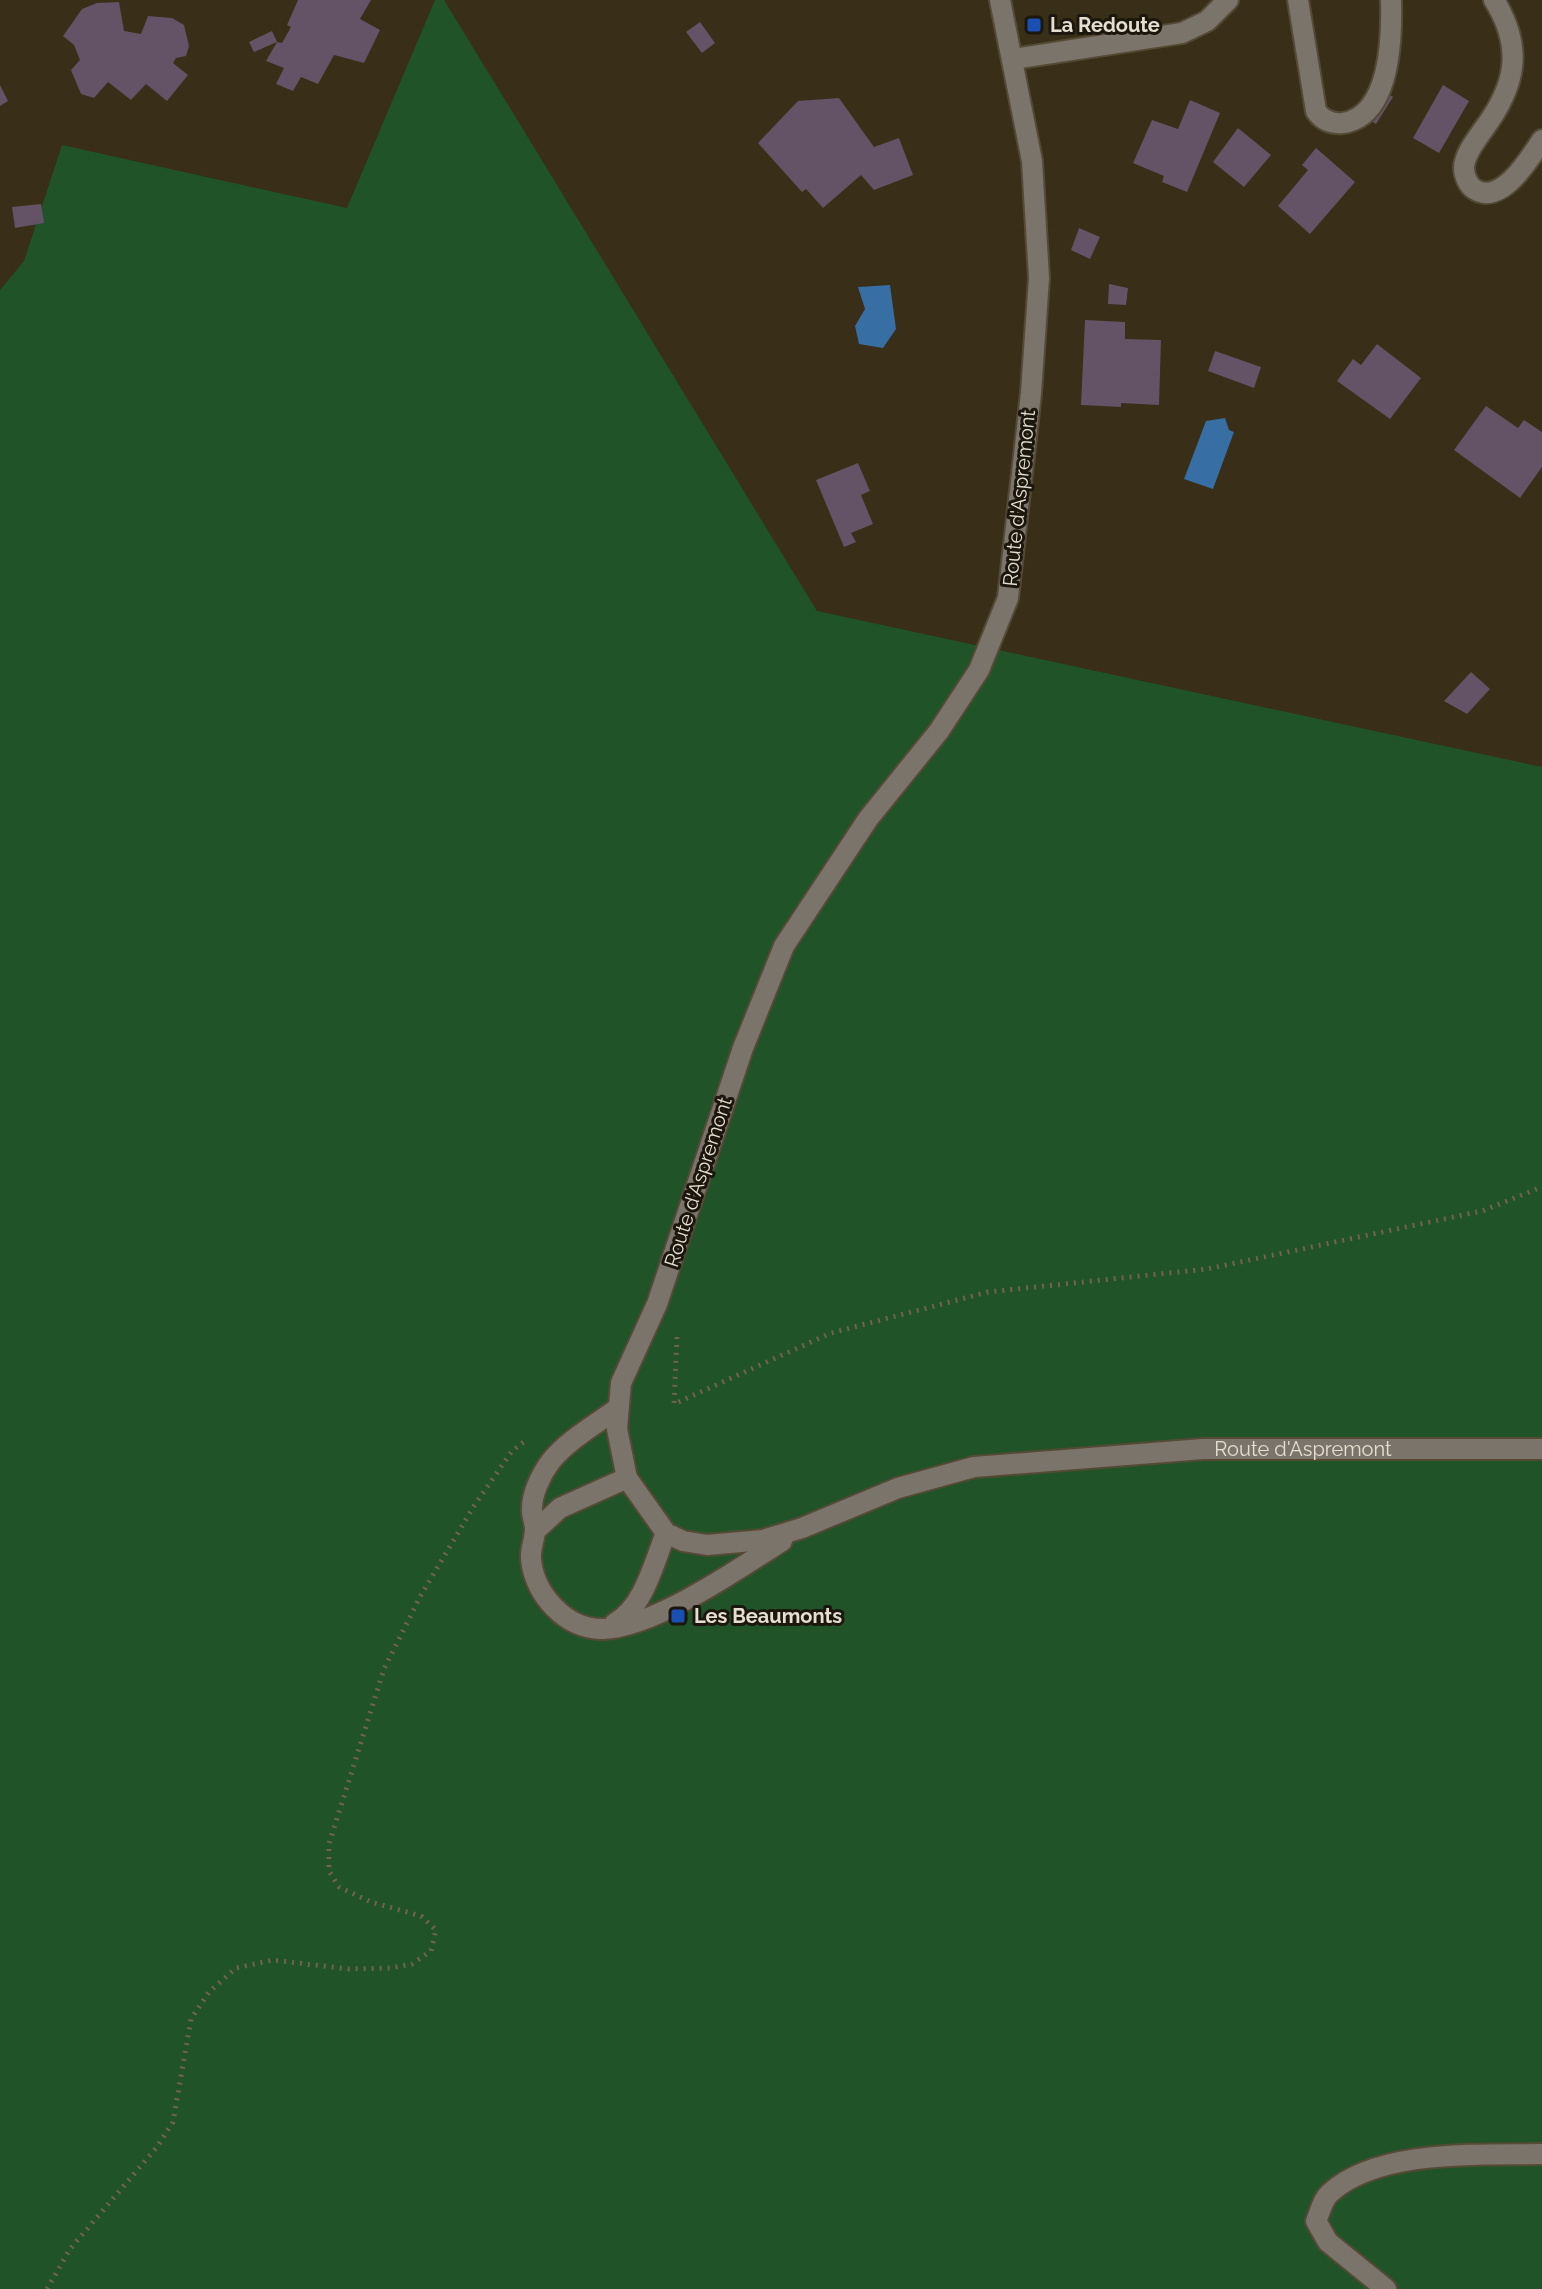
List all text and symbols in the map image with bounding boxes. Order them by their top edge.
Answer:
place label: La Redoute [1050,13,1160,37]
marker: La Redoute [1025,16,1043,34]
street label: Route d'Aspremont [998,408,1040,587]
street label: Route d'Aspremont [659,1094,737,1270]
street label: Route d'Aspremont [1214,1437,1392,1461]
place label: Les Beaumonts [694,1604,842,1628]
marker: Les Beaumonts [669,1607,687,1625]

